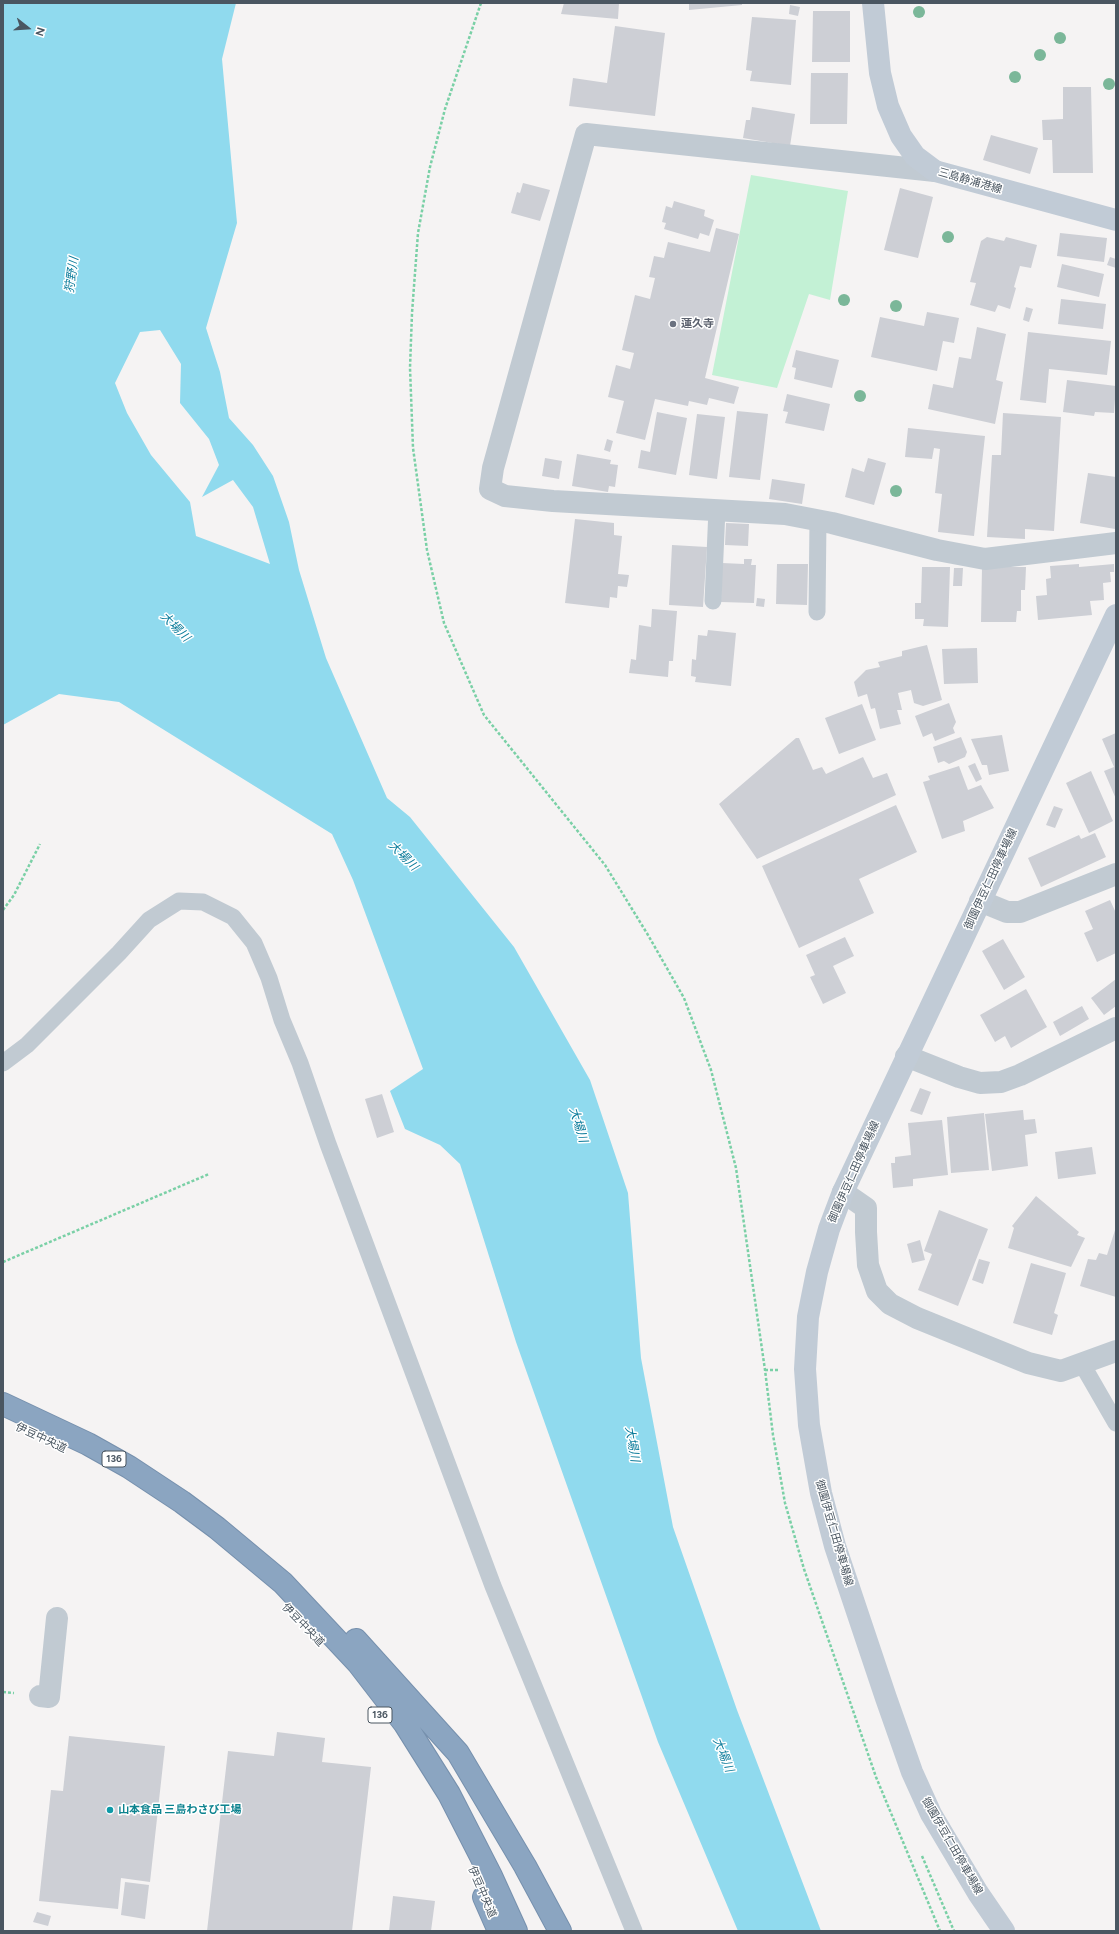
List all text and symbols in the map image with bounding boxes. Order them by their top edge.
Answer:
north arrow [8,8,48,48]
text: N [32,26,47,38]
street label: 三島静浦港線 [936,166,1004,196]
water label: 狩野川 [62,256,82,294]
place label: 蓮久寺 [681,317,714,331]
marker: 蓮久寺 [668,319,678,329]
water label: 大場川 [157,609,193,645]
street label: 御園伊豆仁田停車場線 [962,826,1020,932]
water label: 大場川 [385,838,421,874]
water label: 大場川 [566,1106,590,1144]
street label: 御園伊豆仁田停車場線 [826,1119,882,1225]
street label: 伊豆中央道 [13,1420,69,1456]
water label: 大場川 [622,1425,642,1463]
road number: 136 [102,1451,126,1467]
street label: 御園伊豆仁田停車場線 [812,1478,856,1588]
street label: 伊豆中央道 [279,1601,327,1649]
road number: 136 [368,1707,392,1723]
water label: 大場川 [710,1736,736,1774]
street label: 御園伊豆仁田停車場線 [919,1795,985,1897]
place label: 山本食品 三島わさび工場 [118,1803,242,1817]
marker: 山本食品 三島わさび工場 [105,1805,115,1815]
street label: 伊豆中央道 [465,1864,499,1920]

